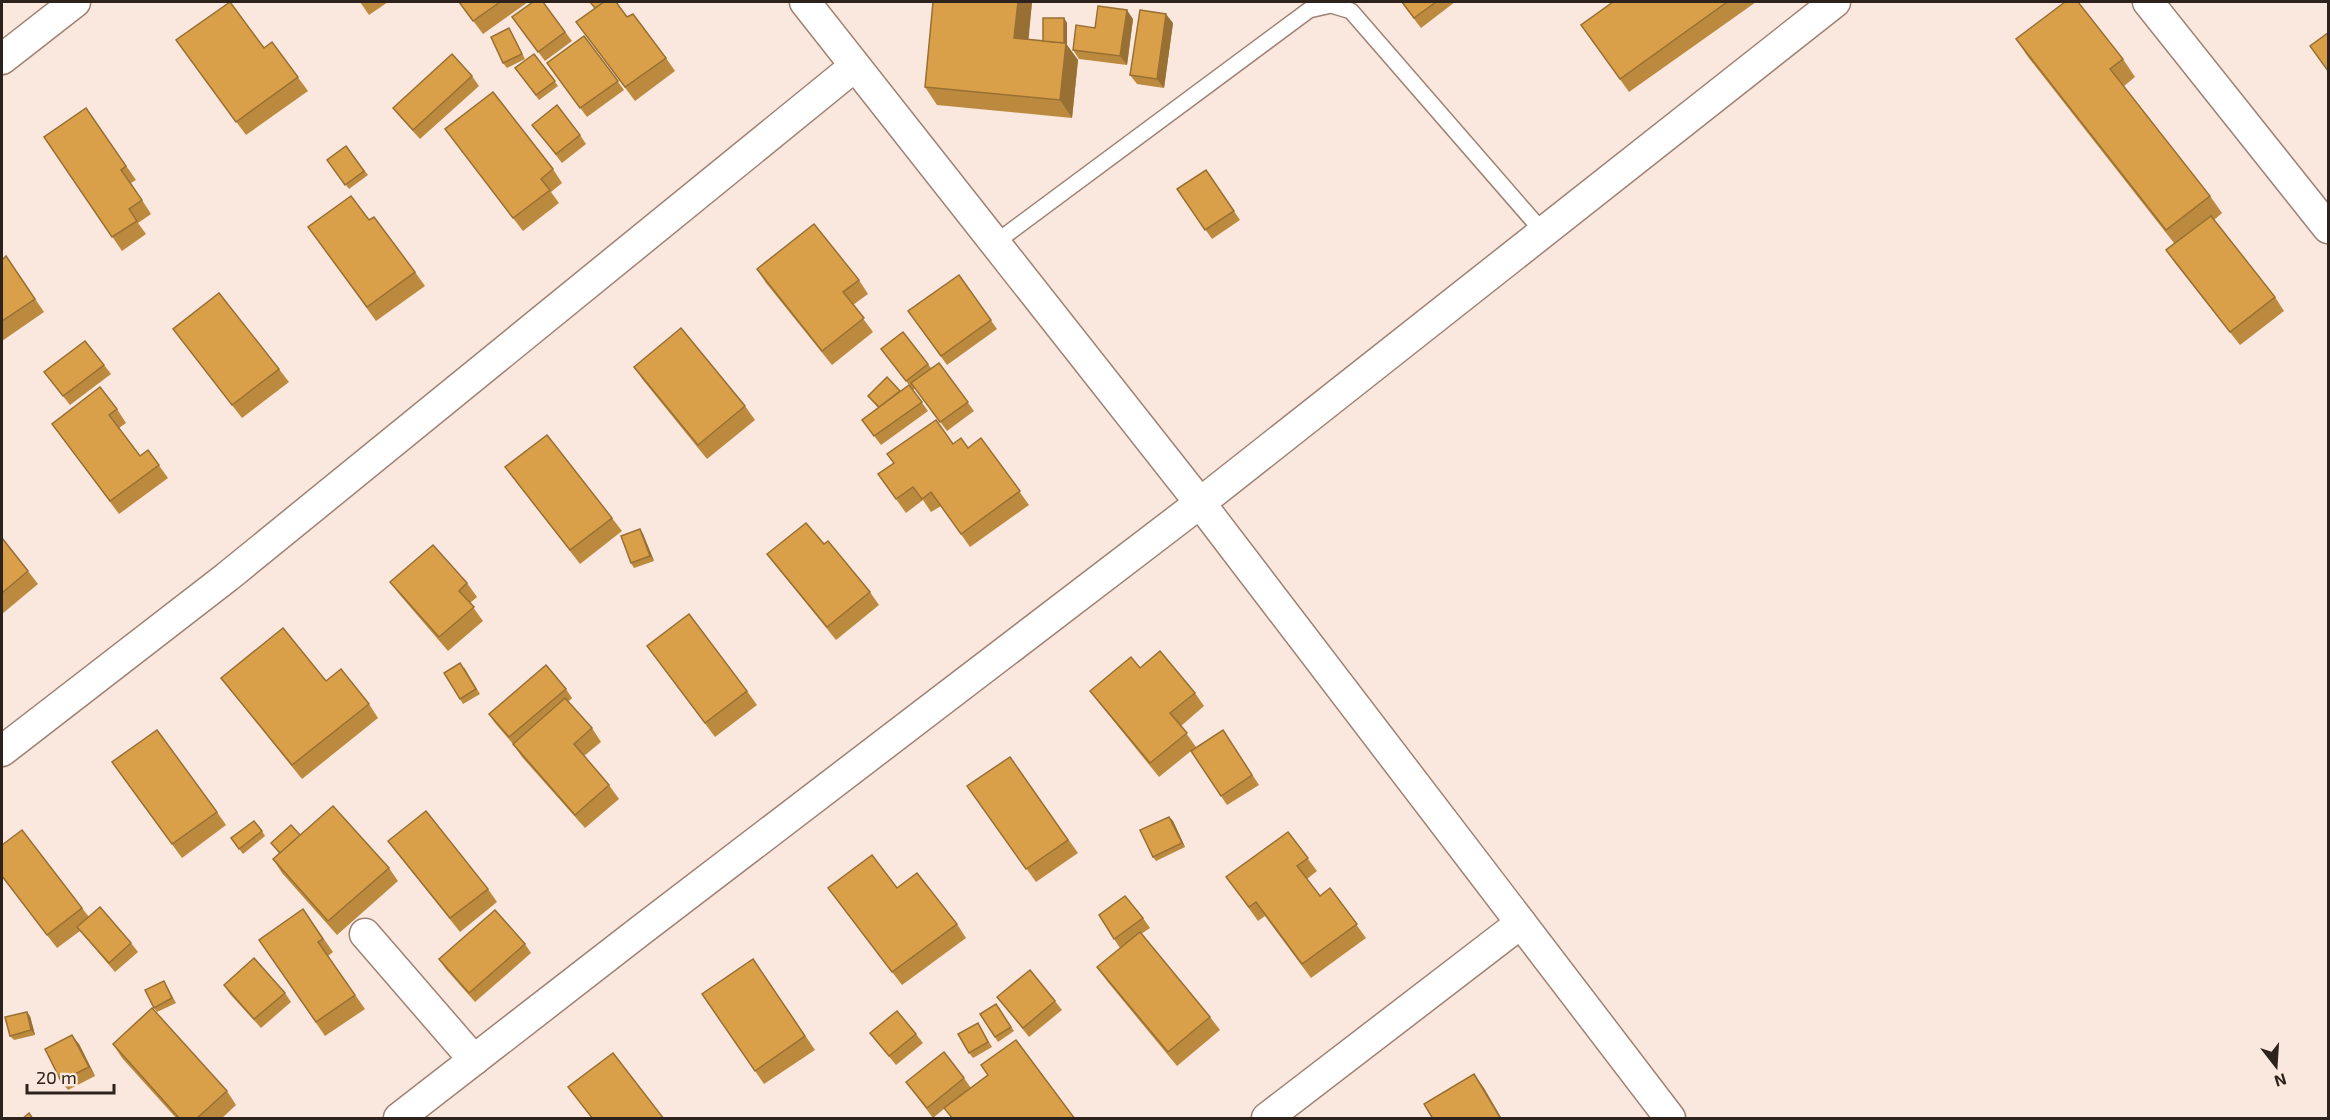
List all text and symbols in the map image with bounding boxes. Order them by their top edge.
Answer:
north arrow [2246,1036,2306,1096]
scale bar [27,1057,114,1095]
text: 20 m [36,1066,77,1088]
text: N [2272,1070,2289,1092]

